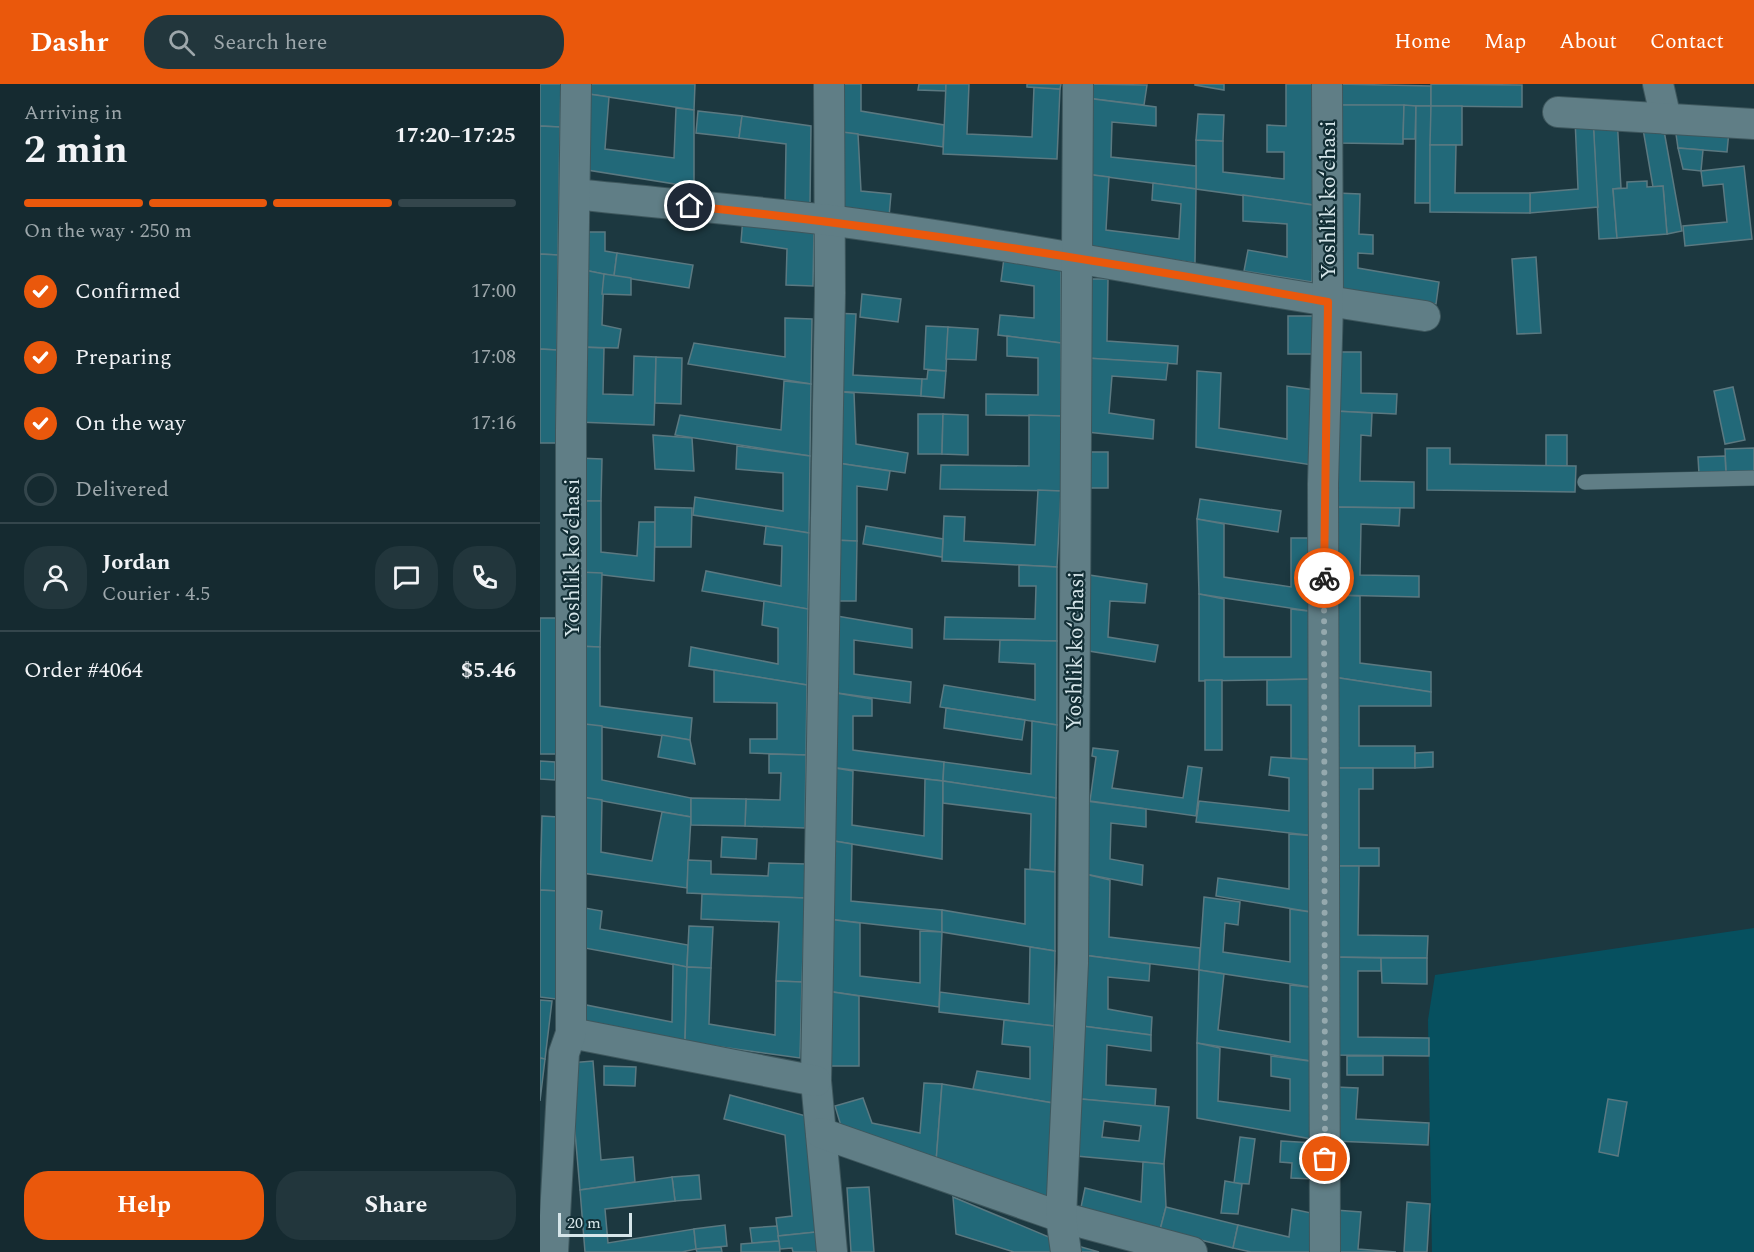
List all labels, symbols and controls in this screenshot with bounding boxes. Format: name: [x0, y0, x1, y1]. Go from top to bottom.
search box: [144, 15, 564, 69]
text: Dashr: [30, 21, 108, 64]
icon: search: [165, 26, 198, 59]
text: Search here: [213, 26, 327, 59]
text: Home: [1394, 26, 1451, 58]
text: Map: [1484, 26, 1526, 58]
text: About: [1559, 26, 1617, 58]
text: Contact: [1650, 26, 1724, 58]
text: Arriving in: [24, 98, 122, 128]
text: 17:20–17:25: [394, 119, 516, 152]
street label: Yoshlik koʻchasi: [1312, 120, 1345, 280]
text: 2 min: [24, 121, 128, 180]
pin: [664, 180, 715, 231]
icon: home: [673, 189, 706, 222]
text: On the way · 250 m: [24, 216, 192, 246]
icon: check: [24, 275, 57, 308]
text: Confirmed: [75, 275, 181, 308]
text: 17:00: [471, 276, 516, 306]
icon: check: [24, 341, 57, 374]
text: Preparing: [75, 341, 172, 374]
text: 17:08: [471, 342, 516, 372]
icon: check: [24, 407, 57, 440]
text: On the way: [75, 407, 186, 440]
text: 17:16: [471, 408, 516, 438]
text: Delivered: [75, 473, 169, 506]
street label: Yoshlik koʻchasi: [556, 478, 589, 638]
button: person: [24, 546, 87, 609]
text: Jordan: [102, 546, 170, 579]
button: chat: [375, 546, 438, 609]
button: phone: [453, 546, 516, 609]
courier: [1294, 548, 1354, 608]
icon: bike: [1308, 562, 1341, 595]
street label: Yoshlik koʻchasi: [1058, 571, 1093, 731]
text: Courier · 4.5: [102, 579, 210, 609]
text: Order #4064: [24, 654, 143, 687]
text: $5.46: [461, 654, 516, 687]
pin: [1299, 1133, 1350, 1184]
icon: bag: [1308, 1142, 1341, 1175]
button: Help: [24, 1171, 264, 1240]
button: Share: [276, 1171, 516, 1240]
scale bar: [558, 1210, 632, 1238]
text: 20 m: [567, 1211, 601, 1235]

